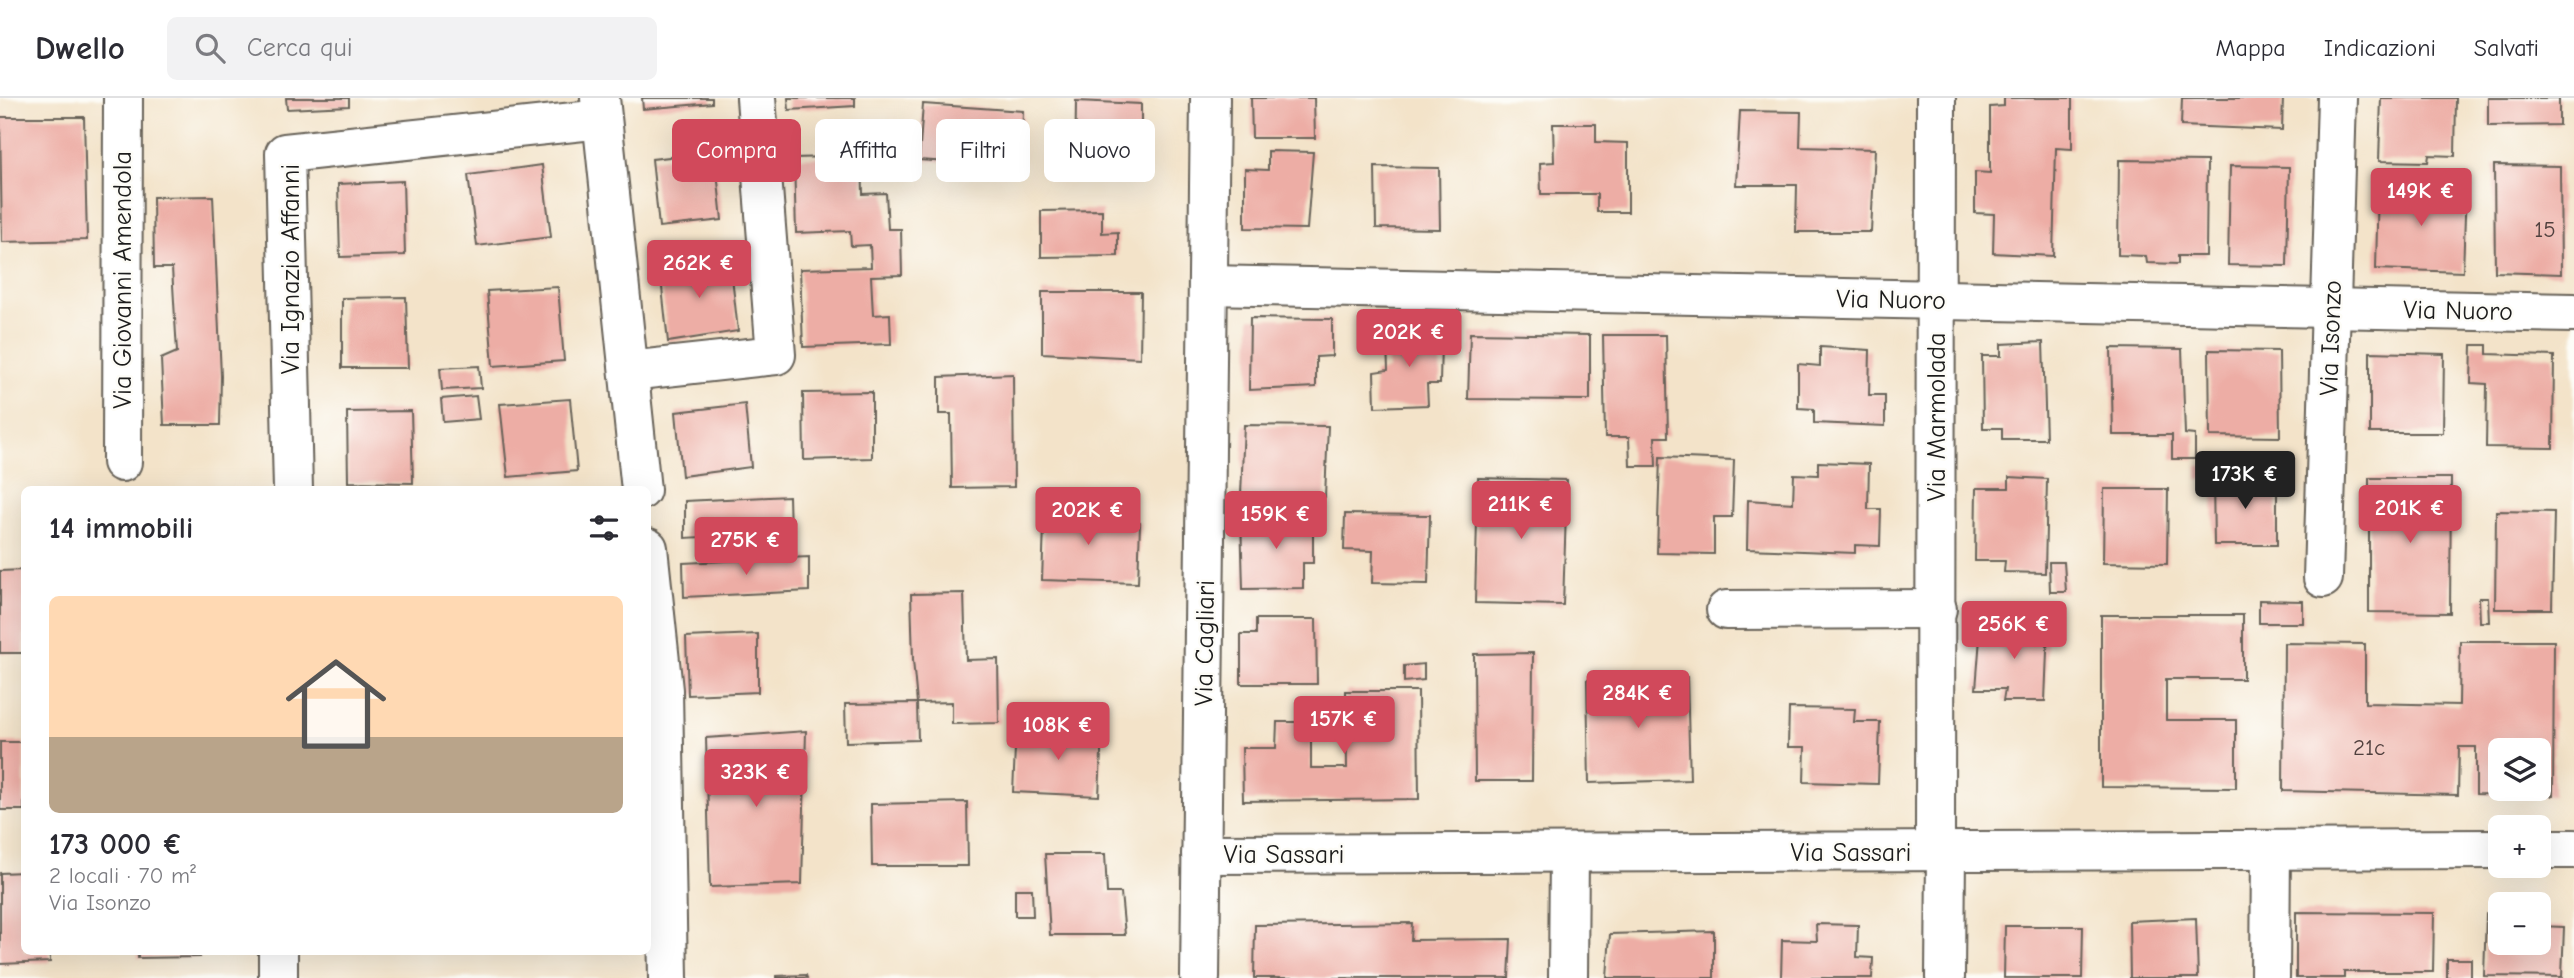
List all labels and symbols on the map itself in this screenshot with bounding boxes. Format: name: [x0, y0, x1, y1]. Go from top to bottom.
street label: Via Giovanni Amendola: [108, 151, 138, 409]
street label: Via Ignazio Affanni: [276, 164, 306, 374]
pin: 149K €: [2364, 169, 2478, 228]
house number: 15: [2534, 216, 2556, 243]
pin: 262K €: [642, 240, 756, 300]
street label: Via Isonzo: [2314, 280, 2348, 396]
street label: Via Nuoro: [1836, 284, 1946, 316]
street label: Via Nuoro: [2403, 295, 2513, 327]
pin: 202K €: [1352, 310, 1466, 369]
street label: Via Marmolada: [1922, 332, 1952, 502]
pin: 173K €: [2188, 452, 2302, 511]
pin: 211K €: [1464, 482, 1578, 541]
pin: 201K €: [2353, 486, 2467, 545]
pin: 202K €: [1031, 488, 1145, 547]
pin: 159K €: [1219, 491, 1333, 551]
pin: 275K €: [689, 518, 803, 577]
street label: Via Cagliari: [1189, 580, 1221, 706]
pin: 256K €: [1957, 602, 2071, 661]
pin: 284K €: [1581, 670, 1695, 730]
pin: 157K €: [1287, 696, 1401, 756]
pin: 108K €: [1001, 702, 1115, 762]
house number: 21c: [2353, 734, 2385, 761]
pin: 323K €: [699, 750, 813, 809]
street label: Via Sassari: [1791, 838, 1911, 868]
street label: Via Sassari: [1224, 840, 1344, 870]

